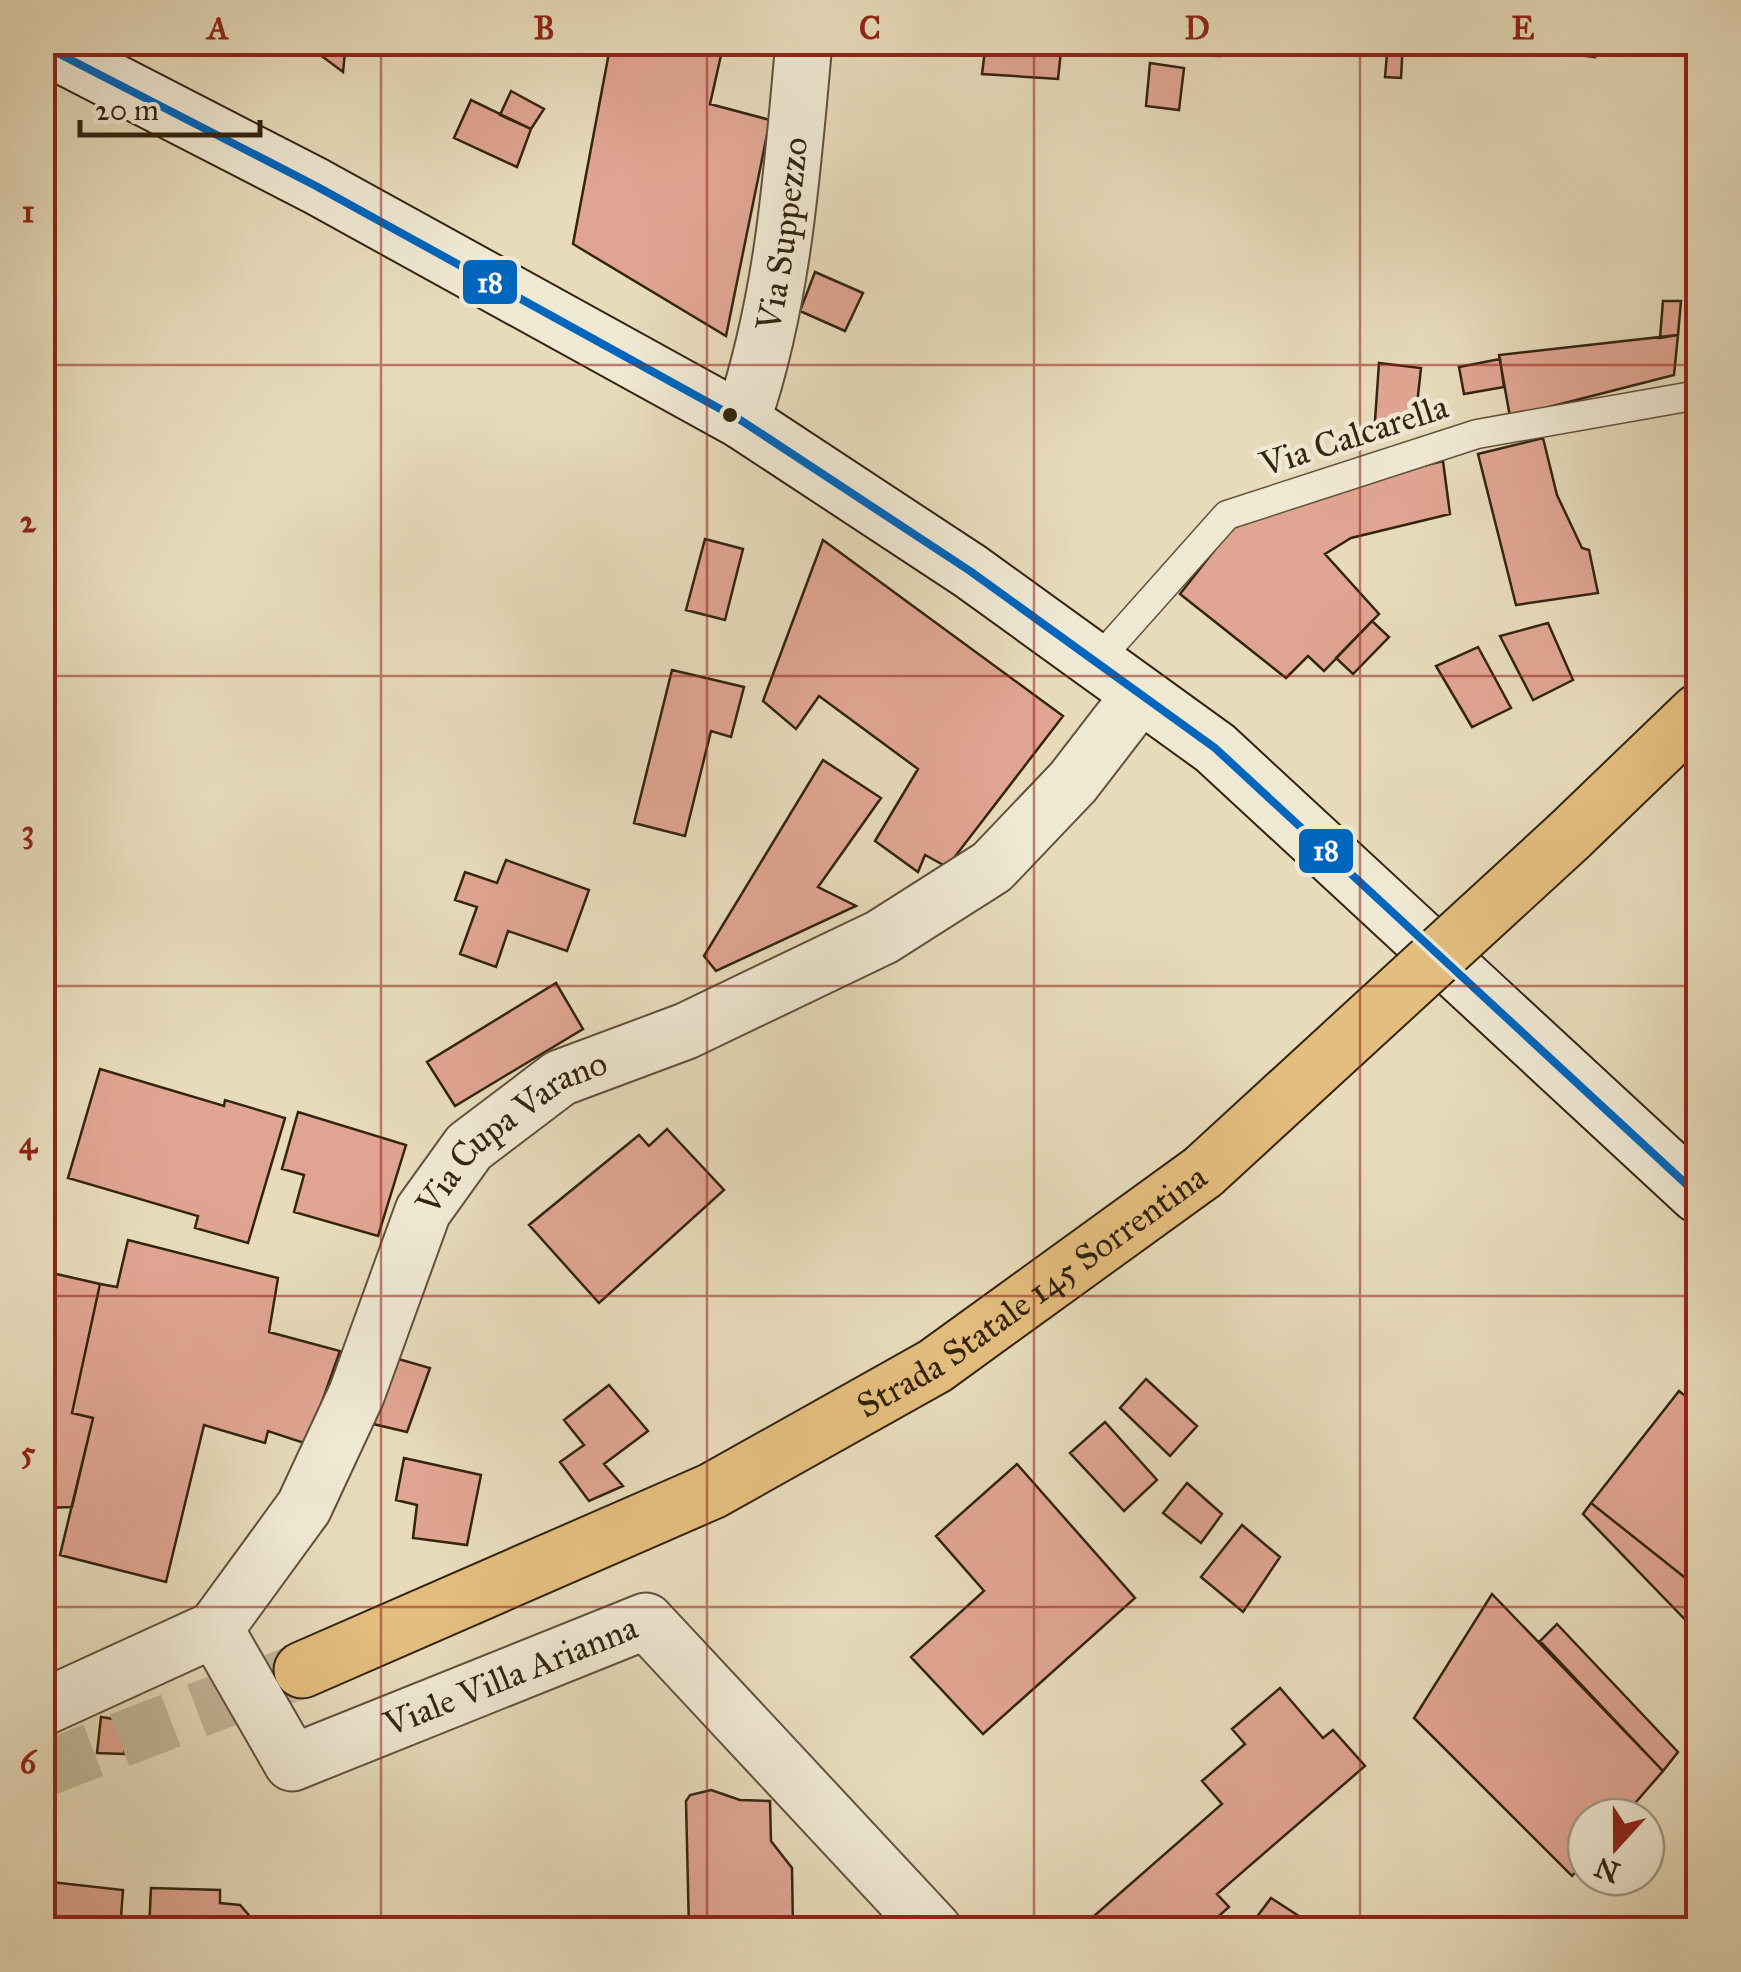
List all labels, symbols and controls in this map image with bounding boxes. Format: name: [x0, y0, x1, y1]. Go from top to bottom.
text: A: [205, 9, 229, 48]
text: B: [533, 9, 555, 48]
text: C: [859, 9, 881, 48]
text: D: [1184, 9, 1210, 48]
text: E: [1512, 9, 1535, 48]
scale bar: [80, 75, 260, 137]
text: 20 m: [95, 92, 159, 128]
street label: Via Suppezzo: [747, 135, 817, 335]
text: 1: [22, 192, 35, 231]
line badge: 18: [461, 258, 519, 306]
text: 18: [477, 265, 503, 300]
street label: Via Calcarella: [1254, 385, 1454, 486]
unlabelled marker: [720, 405, 740, 425]
text: 2: [20, 502, 37, 541]
text: 3: [22, 812, 34, 851]
line badge: 18: [1297, 827, 1355, 875]
text: 18: [1313, 833, 1339, 868]
street label: Via Cupa Varano: [406, 1041, 613, 1223]
text: 4: [19, 1123, 38, 1162]
street label: Strada Statale 145 Sorrentina: [849, 1155, 1216, 1427]
text: 5: [21, 1433, 36, 1472]
street label: Viale Villa Arianna: [377, 1606, 644, 1746]
text: 6: [20, 1743, 38, 1782]
north arrow: [1566, 1797, 1666, 1897]
text: N: [1590, 1849, 1625, 1890]

